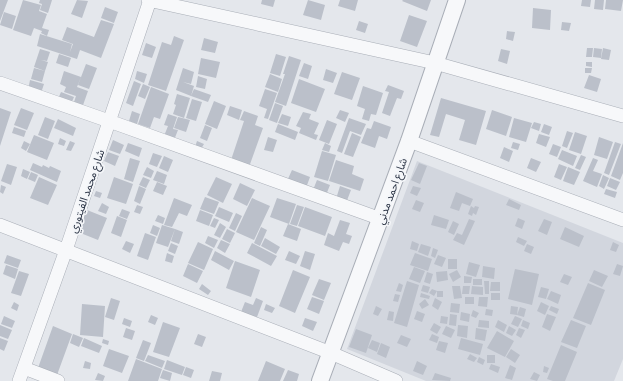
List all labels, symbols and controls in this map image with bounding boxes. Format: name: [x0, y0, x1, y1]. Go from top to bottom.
street label: شارع محمد الفيتوري: [65, 147, 110, 236]
street label: شارع احمد مدني: [372, 155, 413, 227]

